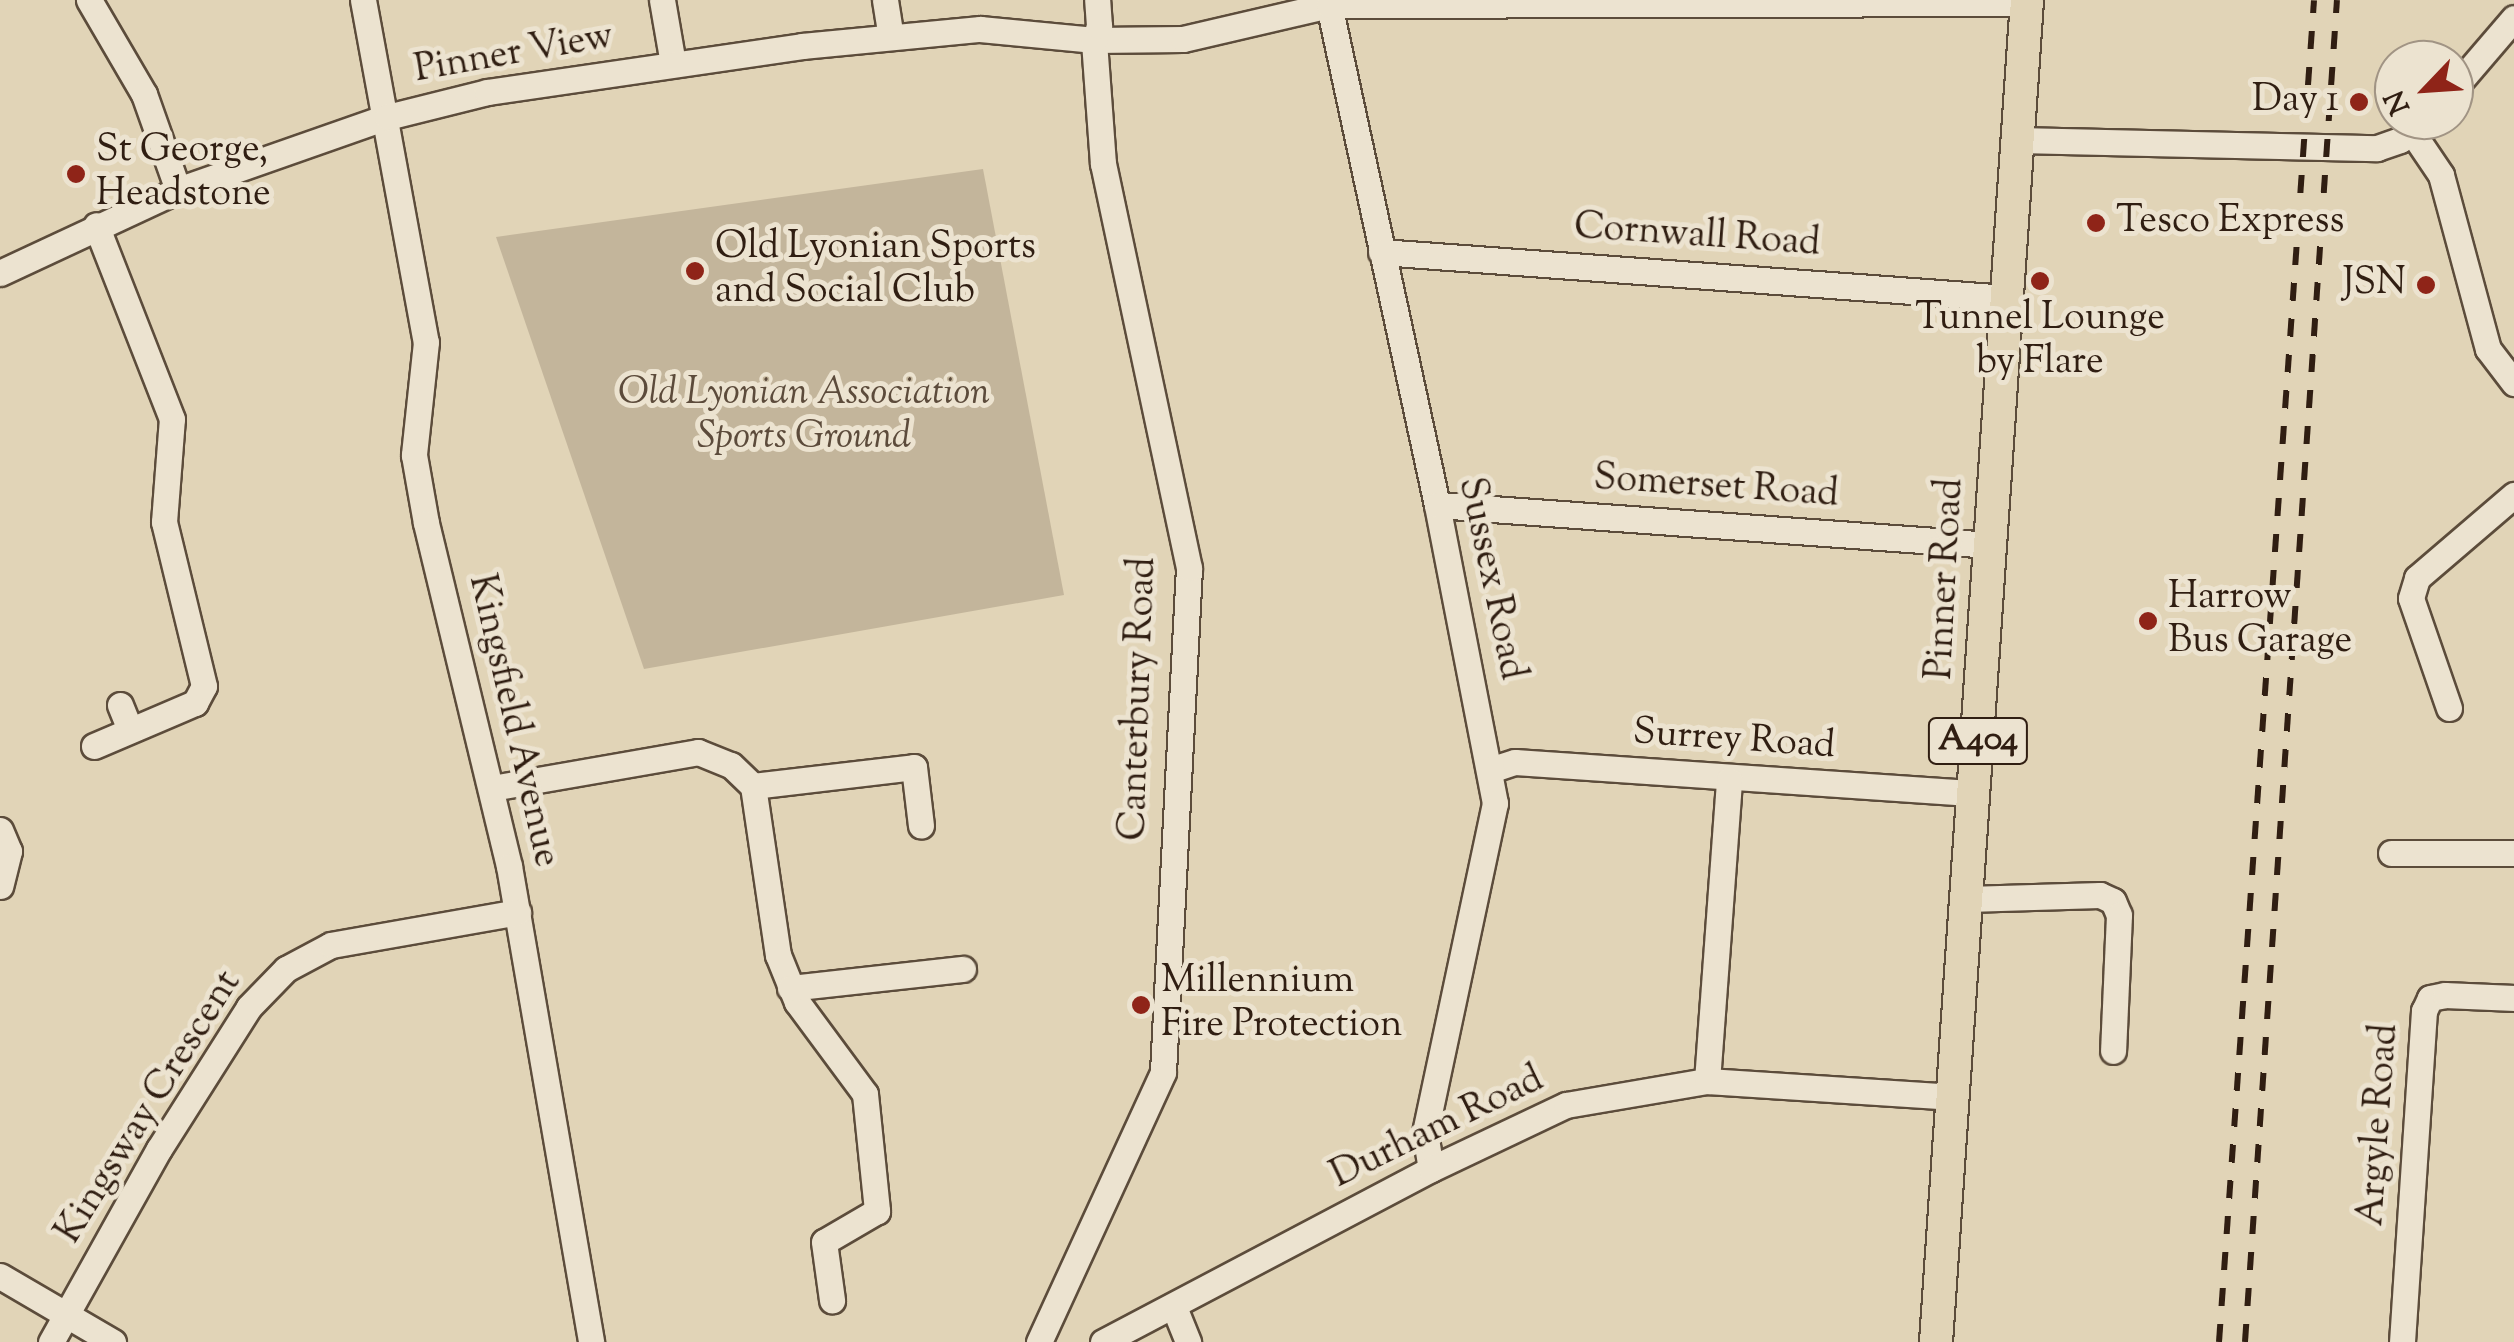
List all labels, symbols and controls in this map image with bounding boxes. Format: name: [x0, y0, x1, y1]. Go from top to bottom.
street label: Pinner View: [411, 15, 617, 95]
north arrow: [2374, 40, 2474, 140]
place label: Day 1: [2252, 79, 2339, 125]
text: N: [2376, 83, 2421, 120]
marker: Day 1: [2348, 91, 2370, 113]
place label: St George, Headstone: [96, 129, 271, 218]
marker: St George, Headstone: [65, 163, 87, 185]
place label: Tesco Express: [2116, 200, 2344, 246]
street label: Cornwall Road: [1572, 206, 1822, 268]
marker: Tesco Express: [2085, 212, 2107, 234]
place label: Old Lyonian Sports and Social Club: [715, 226, 1036, 316]
marker: Old Lyonian Sports and Social Club: [684, 260, 706, 282]
place label: JSN: [2343, 262, 2406, 308]
marker: Tunnel Lounge by Flare: [2029, 270, 2051, 292]
marker: JSN: [2415, 274, 2437, 296]
place label: Tunnel Lounge by Flare: [1915, 297, 2165, 386]
park label: Old Lyonian Association Sports Ground: [618, 372, 990, 462]
street label: Somerset Road: [1592, 457, 1840, 519]
street label: Sussex Road: [1446, 473, 1534, 685]
street label: Pinner Road: [1919, 477, 1975, 681]
street label: Canterbury Road: [1112, 556, 1168, 842]
street label: Kingsfield Avenue: [456, 570, 568, 872]
place label: Harrow Bus Garage: [2168, 576, 2352, 666]
marker: Harrow Bus Garage: [2137, 610, 2159, 632]
street label: Surrey Road: [1631, 711, 1837, 771]
road number: A404: [1926, 711, 2030, 771]
place label: Millennium Fire Protection: [1161, 960, 1402, 1050]
street label: Kingsway Crescent: [48, 963, 252, 1253]
marker: Millennium Fire Protection: [1130, 994, 1152, 1016]
street label: Argyle Road: [2350, 1022, 2410, 1228]
street label: Durham Road: [1324, 1058, 1552, 1200]

